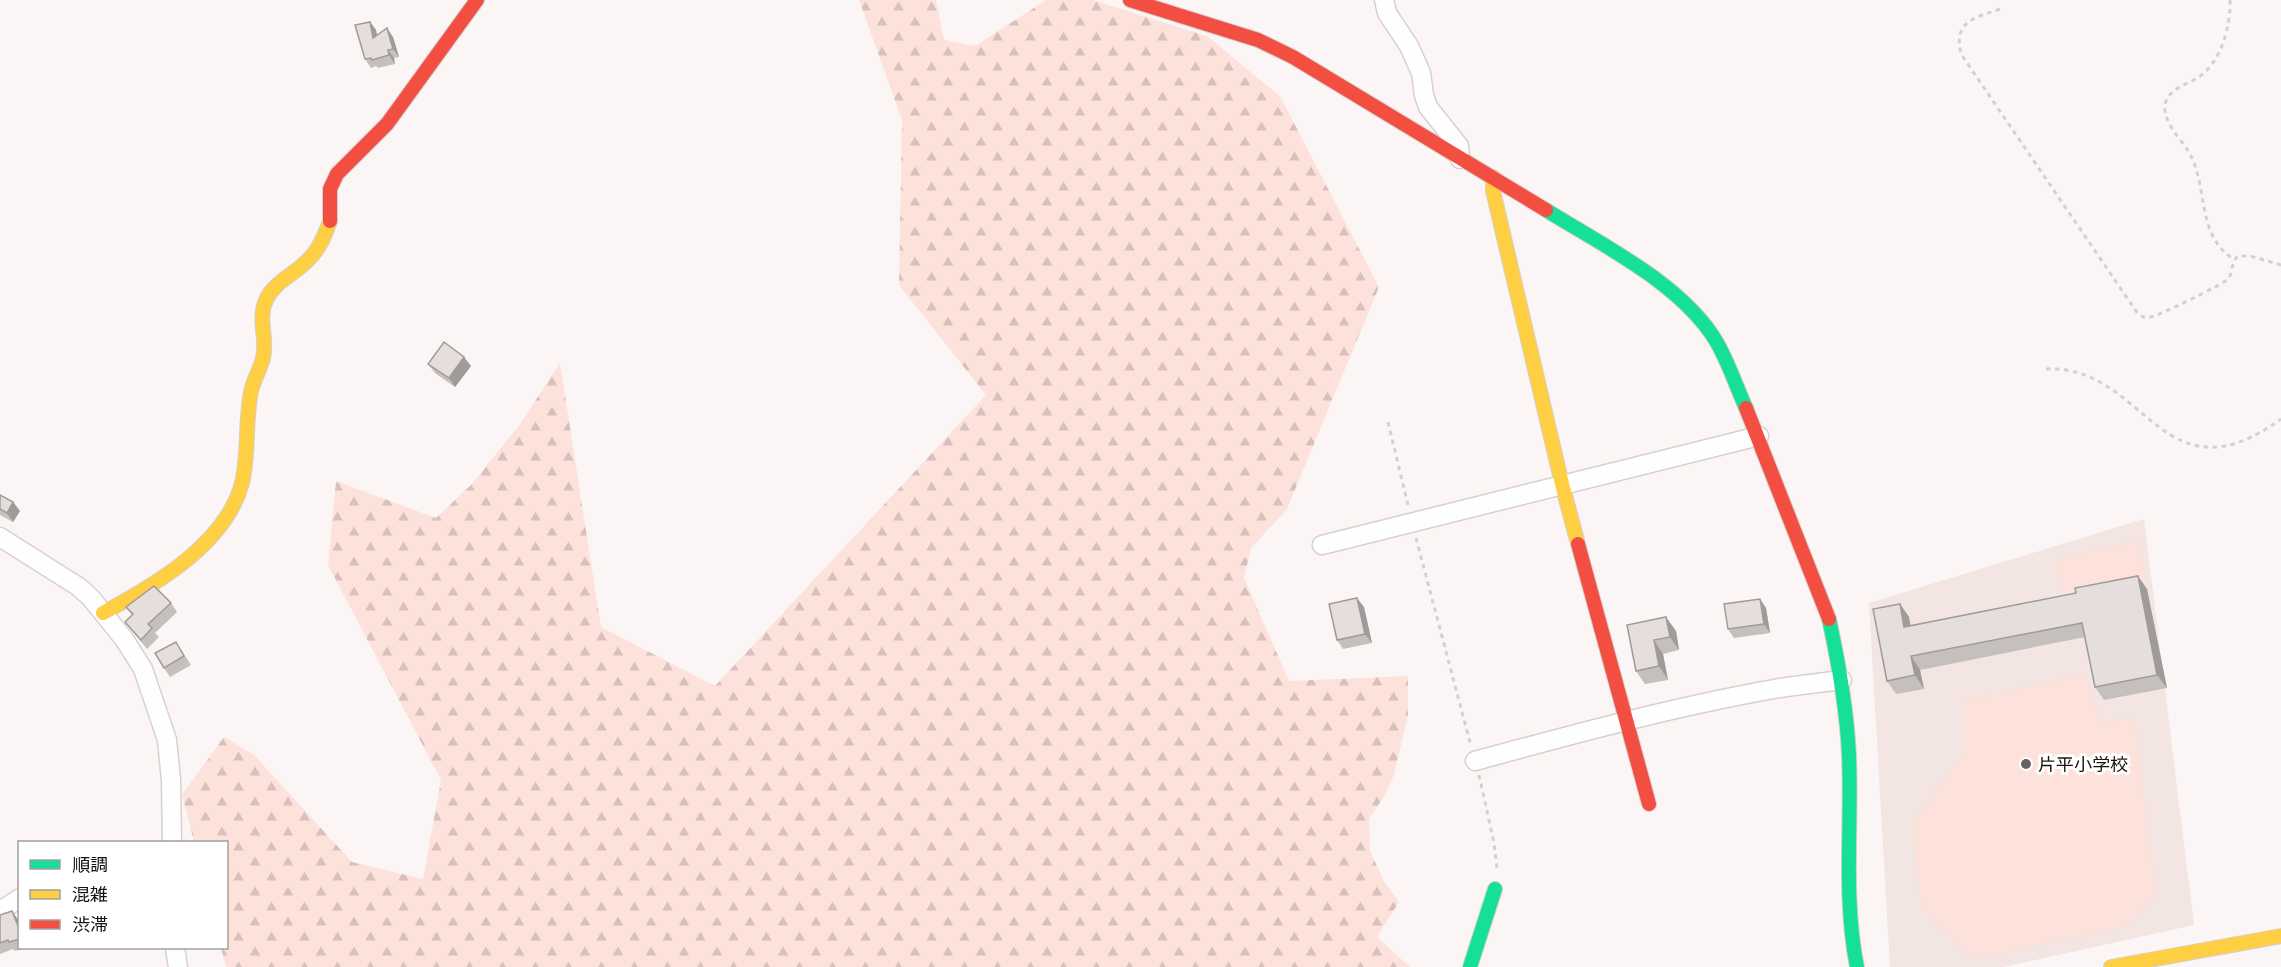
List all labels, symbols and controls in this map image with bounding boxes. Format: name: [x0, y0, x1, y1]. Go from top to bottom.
place label: 片平小学校: [2038, 752, 2128, 777]
marker: 片平小学校: [2019, 757, 2033, 771]
legend: [18, 841, 228, 949]
text: 順調: [72, 852, 108, 877]
text: 混雑: [72, 882, 108, 907]
text: 渋滞: [72, 912, 108, 937]

